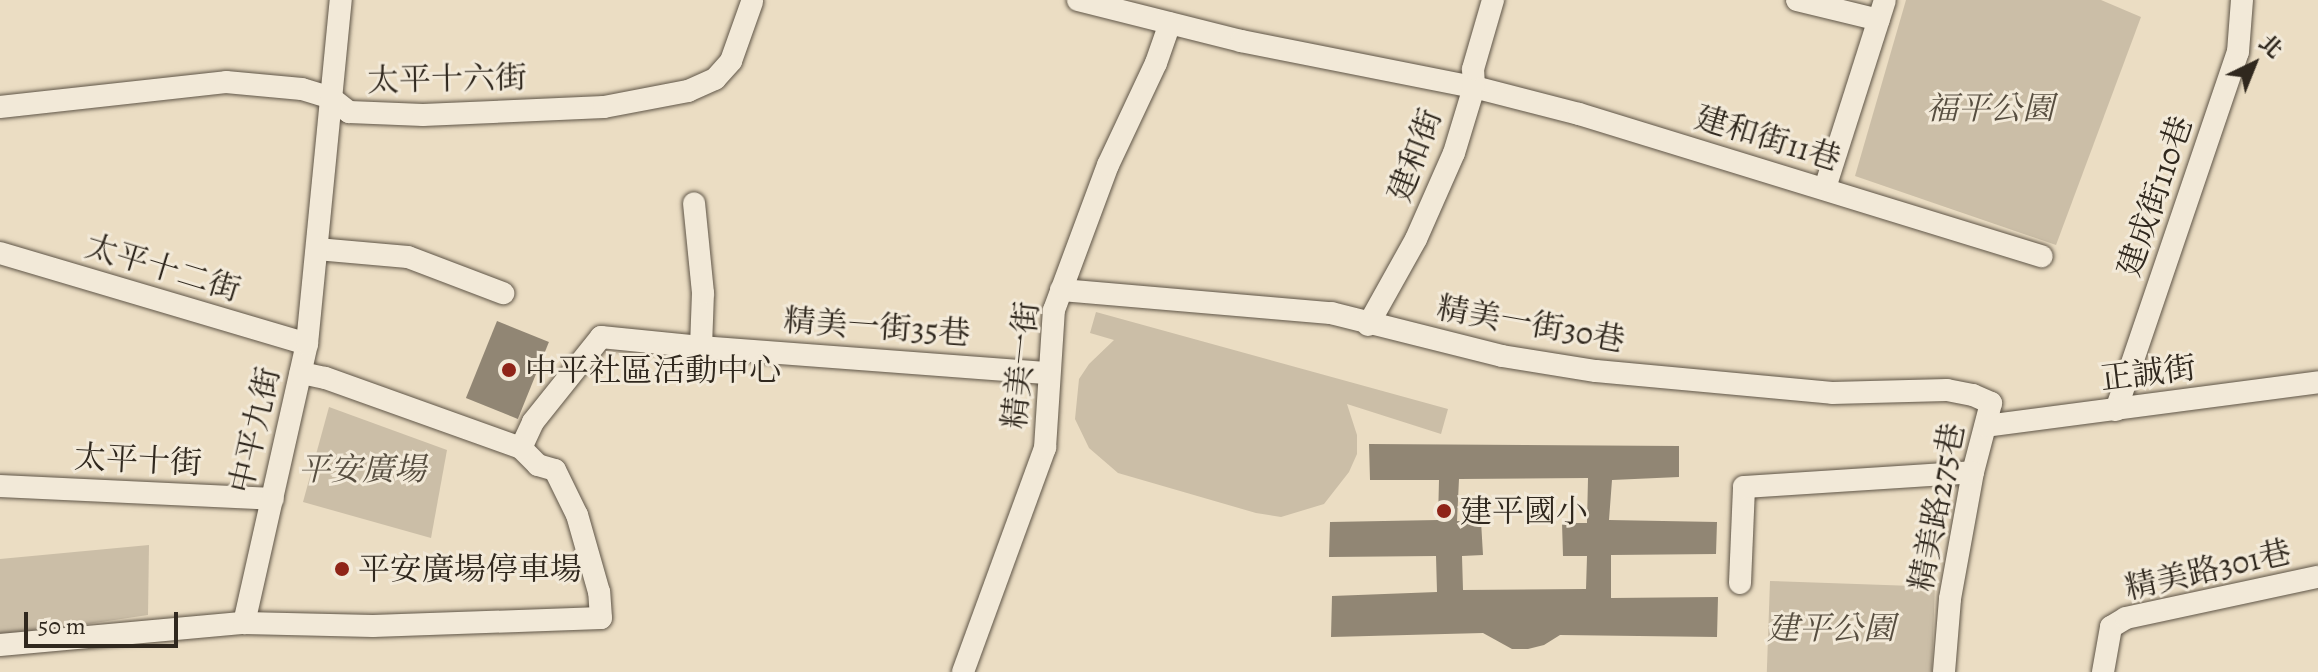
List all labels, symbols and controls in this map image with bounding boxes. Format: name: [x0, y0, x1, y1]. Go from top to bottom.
north arrow: [2214, 24, 2294, 104]
text: 北: [2252, 28, 2289, 65]
street label: 太平十六街: [367, 58, 527, 100]
park label: 福平公園: [1926, 89, 2054, 127]
street label: 建和街11巷: [1691, 98, 1845, 178]
street label: 建和街: [1380, 103, 1450, 207]
street label: 建成街110巷: [2110, 111, 2200, 281]
street label: 太平十二街: [81, 226, 245, 310]
street label: 精美一街30巷: [1434, 289, 1628, 359]
street label: 精美一街: [995, 299, 1047, 431]
street label: 精美一街35巷: [782, 301, 972, 353]
street label: 正誠街: [2098, 348, 2198, 398]
place label: 中平社區活動中心: [525, 351, 781, 389]
marker: 中平社區活動中心: [500, 361, 518, 379]
street label: 中平九街: [222, 363, 288, 497]
street label: 精美路275巷: [1902, 420, 1972, 594]
street label: 太平十街: [73, 437, 203, 483]
park label: 平安廣場: [298, 450, 426, 488]
place label: 建平國小: [1460, 492, 1588, 530]
marker: 建平國小: [1435, 502, 1453, 520]
street label: 精美路301巷: [2121, 532, 2295, 608]
place label: 平安廣場停車場: [358, 550, 582, 588]
marker: 平安廣場停車場: [333, 560, 351, 578]
scale bar: [28, 596, 182, 646]
park label: 建平公園: [1767, 609, 1895, 647]
text: 50 m: [38, 610, 86, 642]

